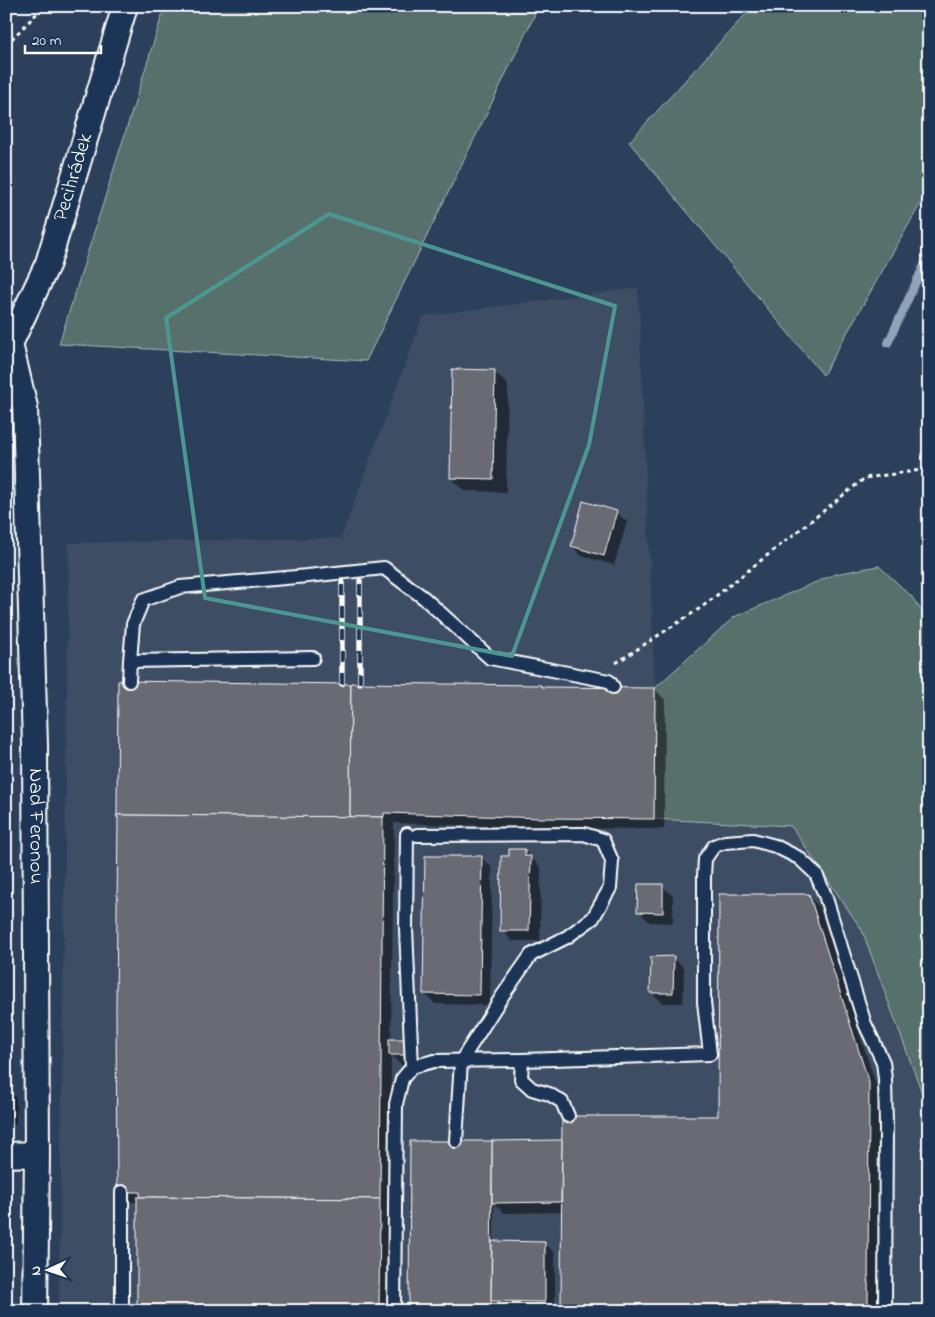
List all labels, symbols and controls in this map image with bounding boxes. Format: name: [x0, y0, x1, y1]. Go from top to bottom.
scale bar: [25, 22, 101, 54]
text: 20 m: [32, 30, 62, 52]
street label: Pecihrádek: [46, 129, 101, 225]
street label: Nad Feronou: [20, 768, 51, 885]
north arrow: [22, 1244, 72, 1294]
text: N: [26, 1265, 47, 1276]

